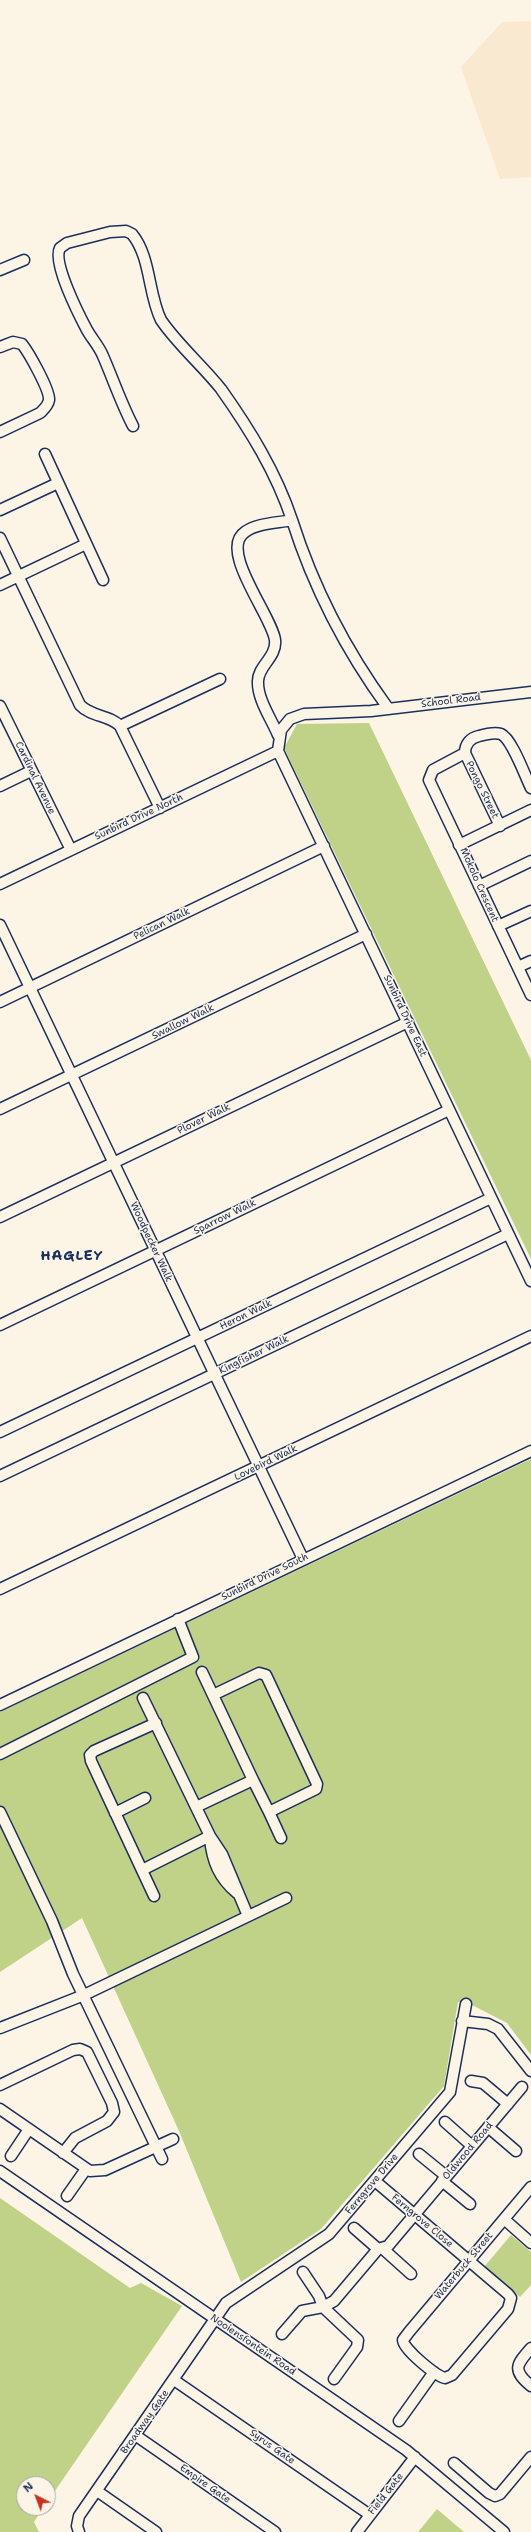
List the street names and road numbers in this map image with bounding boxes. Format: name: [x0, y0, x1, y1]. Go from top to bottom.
street label: School Road: [421, 691, 481, 711]
street label: Cardinal Avenue: [12, 740, 58, 816]
street label: Pongo Street: [463, 759, 501, 821]
street label: Sunbird Drive North: [93, 791, 185, 843]
street label: Mokolo Crescent: [457, 846, 501, 924]
street label: Pelican Walk: [132, 905, 192, 943]
street label: Sunbird Drive East: [381, 973, 429, 1059]
street label: Swallow Walk: [150, 1002, 216, 1042]
street label: Plover Walk: [175, 1101, 233, 1137]
street label: Sparrow Walk: [192, 1197, 258, 1237]
street label: Woodpecker Walk: [127, 1200, 175, 1284]
street label: Heron Walk: [218, 1297, 274, 1333]
street label: Kingfisher Walk: [217, 1333, 291, 1377]
street label: Lovebird Walk: [233, 1443, 299, 1483]
street label: Sunbird Drive South: [220, 1551, 310, 1603]
street label: Oldwood Road: [440, 2120, 496, 2182]
street label: Ferngrove Drive: [343, 2151, 401, 2217]
street label: Ferngrove Close: [389, 2192, 455, 2250]
street label: Waterbuck Street: [432, 2230, 496, 2302]
street label: Nooiensfontein Road: [208, 2312, 298, 2378]
street label: Broadway Gate: [118, 2388, 172, 2456]
street label: Syrus Gate: [247, 2427, 297, 2467]
street label: Empire Gate: [177, 2462, 233, 2506]
street label: Field Gate: [366, 2471, 406, 2517]

